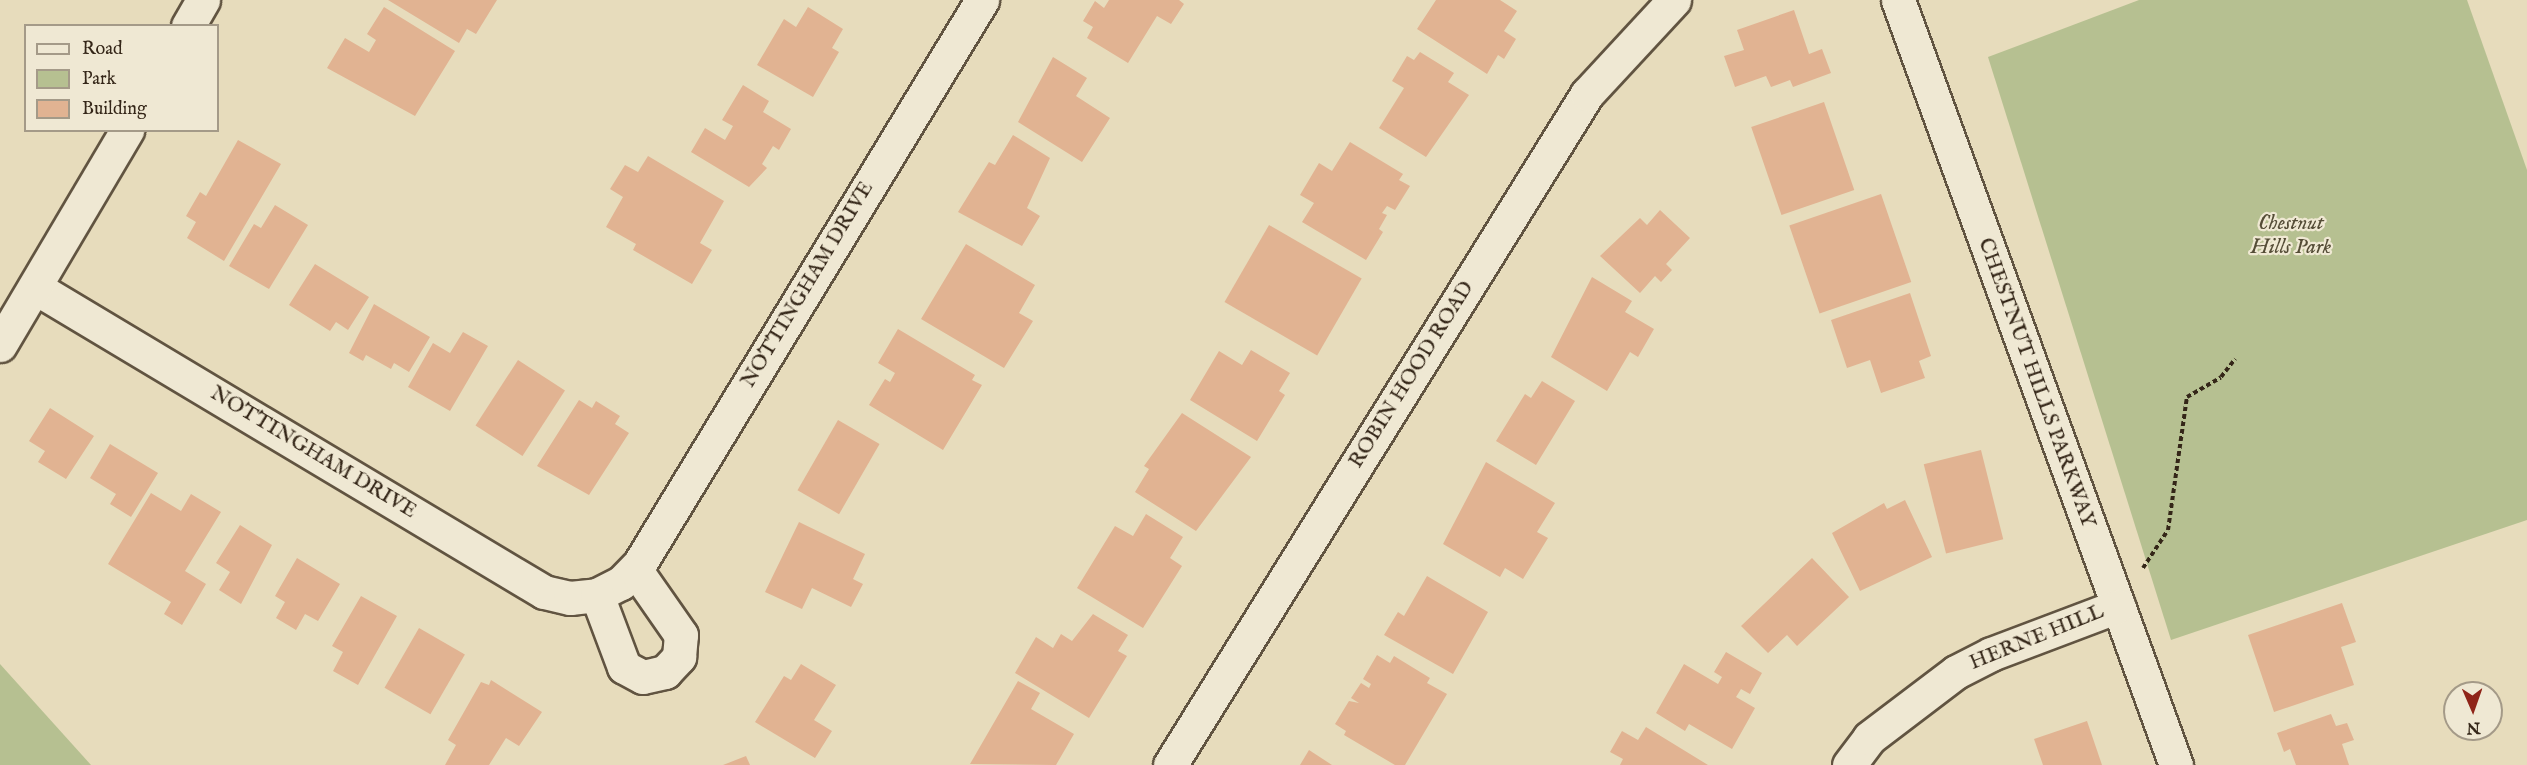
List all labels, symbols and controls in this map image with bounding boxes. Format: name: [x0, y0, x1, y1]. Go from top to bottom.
legend: [24, 24, 219, 132]
text: Road: [82, 38, 123, 61]
text: Park: [82, 68, 116, 91]
text: Building: [82, 98, 147, 121]
street label: NOTTINGHAM DRIVE: [736, 177, 880, 393]
park label: Chestnut Hills Park: [2251, 211, 2331, 261]
street label: CHESTNUT HILLS PARKWAY: [1972, 235, 2100, 531]
street label: ROBIN HOOD ROAD: [1344, 277, 1480, 473]
street label: NOTTINGHAM DRIVE: [205, 381, 421, 525]
street label: HERNE HILL: [1966, 600, 2108, 676]
north arrow: [2443, 681, 2503, 741]
text: N: [2466, 717, 2481, 737]

